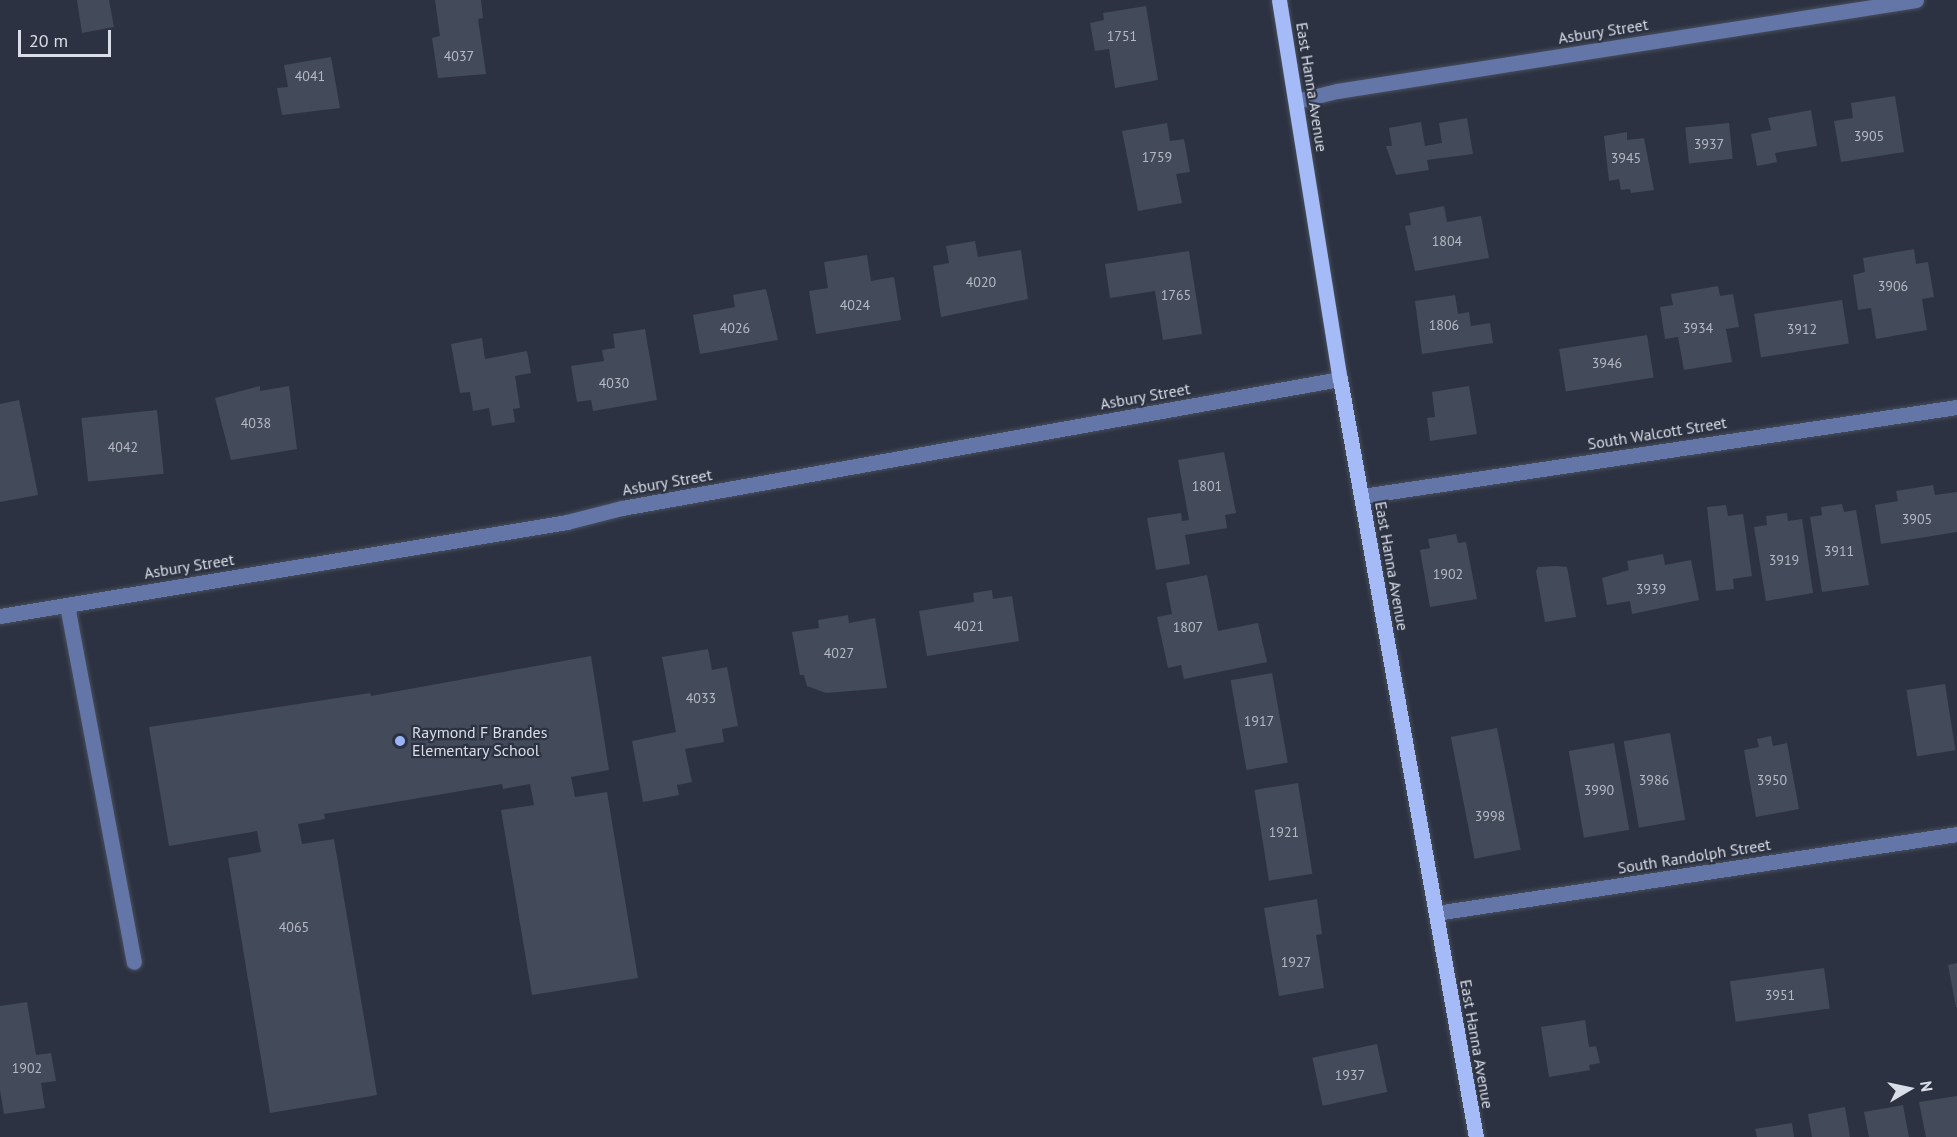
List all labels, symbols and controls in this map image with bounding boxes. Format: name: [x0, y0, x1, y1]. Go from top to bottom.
street label: Asbury Street: [1556, 14, 1650, 48]
scale bar: [21, 18, 114, 56]
street label: East Hanna Avenue: [1292, 21, 1332, 153]
house number: 1751: [1107, 28, 1137, 44]
text: 20 m: [29, 29, 68, 52]
house number: 4037: [444, 48, 474, 64]
house number: 4041: [295, 68, 325, 84]
house number: 3905: [1854, 128, 1884, 144]
house number: 3937: [1694, 136, 1724, 152]
house number: 1759: [1142, 149, 1172, 165]
house number: 3945: [1611, 150, 1641, 166]
house number: 1804: [1432, 233, 1462, 249]
house number: 4020: [966, 274, 996, 290]
house number: 3906: [1878, 278, 1908, 294]
house number: 1765: [1161, 287, 1191, 303]
house number: 4024: [840, 297, 870, 313]
house number: 1806: [1429, 317, 1459, 333]
house number: 4026: [720, 320, 750, 336]
house number: 3934: [1683, 320, 1713, 336]
house number: 3912: [1787, 321, 1817, 337]
house number: 3946: [1592, 355, 1622, 371]
house number: 4030: [599, 375, 629, 391]
street label: Asbury Street: [1098, 379, 1192, 413]
street label: South Walcott Street: [1586, 413, 1728, 453]
house number: 4038: [241, 415, 271, 431]
house number: 4042: [108, 439, 138, 455]
street label: Asbury Street: [620, 465, 714, 499]
house number: 1801: [1192, 478, 1222, 494]
street label: East Hanna Avenue: [1371, 500, 1413, 632]
house number: 3905: [1902, 511, 1932, 527]
house number: 3911: [1824, 543, 1854, 559]
street label: Asbury Street: [142, 549, 236, 583]
house number: 3919: [1769, 552, 1799, 568]
house number: 1902: [1433, 566, 1463, 582]
house number: 3939: [1636, 581, 1666, 597]
house number: 4021: [954, 618, 984, 634]
house number: 1807: [1173, 619, 1203, 635]
house number: 4027: [824, 645, 854, 661]
house number: 4033: [686, 690, 716, 706]
house number: 1917: [1244, 713, 1274, 729]
place label: Raymond F Brandes Elementary School: [412, 722, 547, 760]
marker: Raymond F Brandes Elementary School: [393, 734, 407, 748]
house number: 3986: [1639, 772, 1669, 788]
house number: 3950: [1757, 772, 1787, 788]
house number: 3990: [1584, 782, 1614, 798]
house number: 3998: [1475, 808, 1505, 824]
house number: 1921: [1269, 824, 1299, 840]
street label: South Randolph Street: [1616, 834, 1772, 878]
house number: 4065: [279, 919, 309, 935]
house number: 1927: [1281, 954, 1311, 970]
street label: East Hanna Avenue: [1456, 978, 1498, 1110]
house number: 3951: [1765, 987, 1795, 1003]
north arrow: [1879, 1059, 1939, 1119]
house number: 1902: [12, 1060, 42, 1076]
house number: 1937: [1335, 1067, 1365, 1083]
text: N: [1916, 1079, 1937, 1093]

